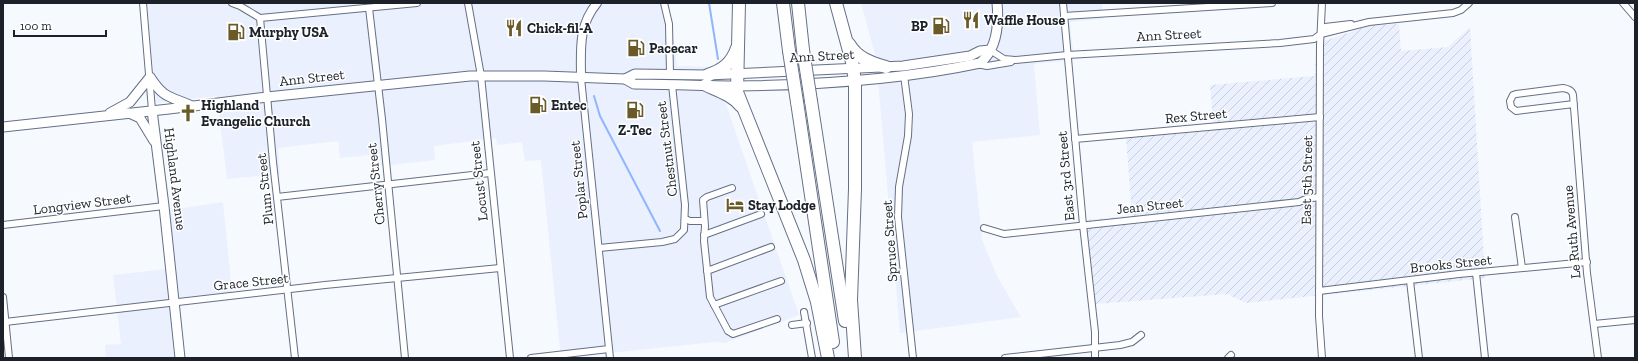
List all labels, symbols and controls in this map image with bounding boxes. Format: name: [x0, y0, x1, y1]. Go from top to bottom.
restaurant icon: Waffle House: [961, 10, 981, 30]
scale bar: [14, 12, 106, 38]
place label: Waffle House: [984, 12, 1065, 29]
fuel station icon: BP: [931, 16, 951, 36]
restaurant icon: Chick-fil-A: [504, 18, 524, 38]
place label: BP: [911, 18, 929, 35]
text: 100 m: [20, 19, 52, 33]
place label: Chick-fil-A: [527, 20, 593, 37]
fuel station icon: Murphy USA: [226, 22, 246, 42]
place label: Murphy USA: [249, 24, 329, 41]
street label: Ann Street: [1136, 25, 1203, 45]
fuel station icon: Pacecar: [626, 38, 646, 58]
place label: Pacecar: [649, 40, 698, 57]
street label: Ann Street: [789, 46, 856, 66]
street label: Ann Street: [279, 66, 346, 90]
fuel station icon: Entec: [528, 95, 548, 115]
place label: Highland Evangelic Church: [201, 97, 310, 130]
place label: Entec: [551, 97, 587, 114]
fuel station icon: Z-Tec: [625, 100, 645, 120]
street label: Chestnut Street: [653, 100, 681, 198]
church icon: Highland Evangelic Church: [178, 103, 198, 123]
street label: Rex Street: [1164, 105, 1229, 127]
place label: Z-Tec: [618, 122, 652, 139]
street label: Highland Avenue: [160, 127, 190, 232]
street label: East 3rd Street: [1054, 130, 1078, 222]
street label: East 5th Street: [1298, 134, 1316, 225]
street label: Locust Street: [466, 139, 492, 222]
street label: Poplar Street: [566, 139, 592, 220]
street label: Cherry Street: [363, 141, 389, 226]
street label: Plum Street: [253, 152, 277, 226]
street label: Le Ruth Avenue: [1559, 184, 1585, 280]
street label: Longview Street: [32, 189, 133, 218]
street label: Jean Street: [1116, 194, 1185, 218]
hotel icon: Stay Lodge: [725, 195, 745, 215]
place label: Stay Lodge: [748, 197, 816, 214]
street label: Spruce Street: [879, 199, 901, 283]
street label: Brooks Street: [1409, 251, 1494, 277]
street label: Grace Street: [213, 270, 290, 294]

